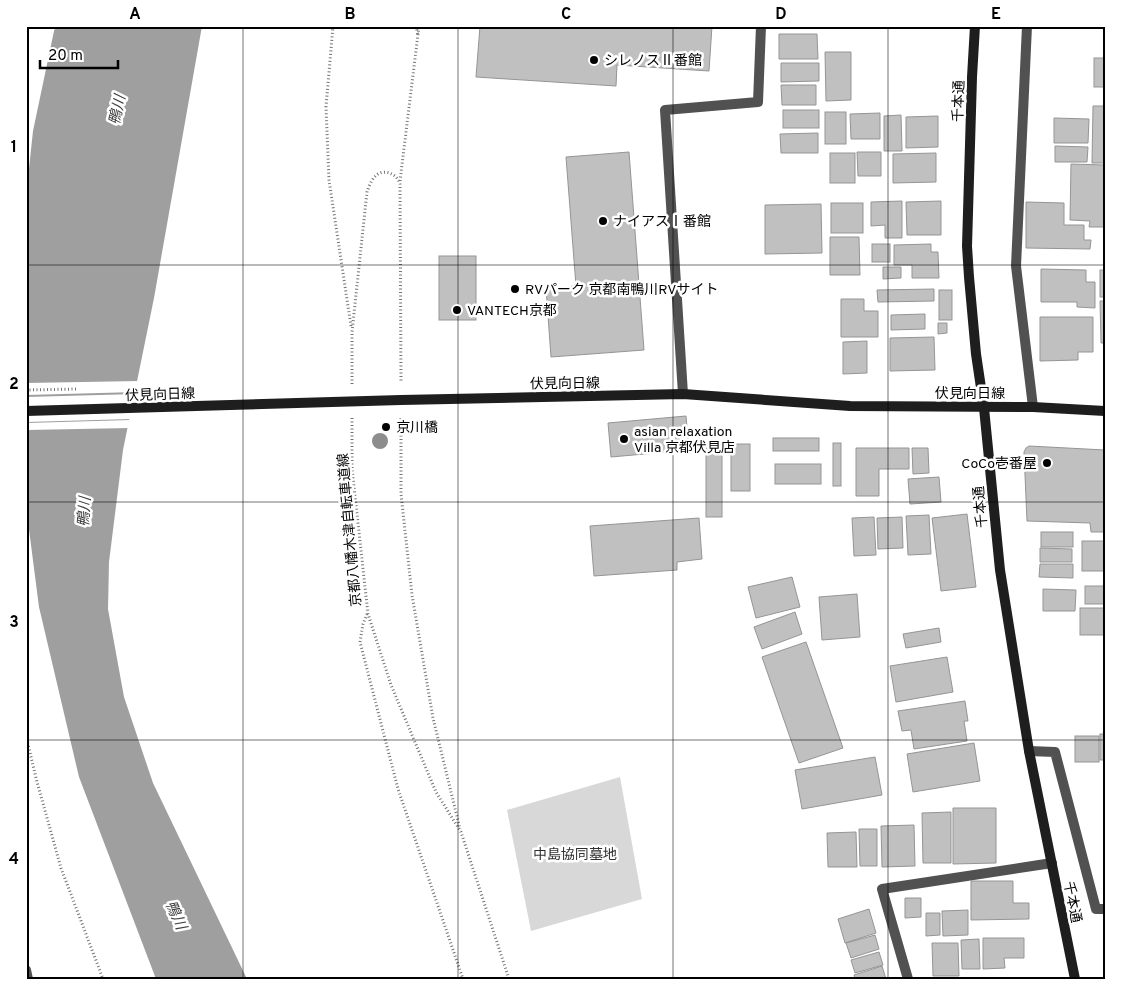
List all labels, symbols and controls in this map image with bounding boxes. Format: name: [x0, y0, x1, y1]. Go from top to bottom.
text: A: [129, 5, 141, 25]
text: B: [344, 5, 356, 25]
text: C: [561, 5, 571, 25]
text: D: [775, 5, 787, 25]
text: E: [991, 5, 1001, 25]
scale bar: [40, 38, 118, 70]
text: 20 m: [48, 47, 83, 66]
place label: シレノスⅡ番館: [604, 53, 702, 70]
marker: シレノスⅡ番館: [588, 54, 600, 66]
street label: 千本通: [950, 80, 969, 122]
water label: 鴨川: [106, 92, 131, 127]
text: 1: [11, 138, 17, 158]
place label: ナイアスⅠ番館: [613, 214, 711, 231]
marker: ナイアスⅠ番館: [597, 215, 609, 227]
place label: RVパーク 京都南鴨川RVサイト: [525, 282, 718, 299]
marker: RVパーク 京都南鴨川RVサイト: [509, 283, 521, 295]
place label: VANTECH京都: [467, 303, 557, 320]
marker: VANTECH京都: [451, 304, 463, 316]
street label: 伏見向日線: [530, 374, 600, 394]
text: 2: [9, 375, 19, 395]
street label: 伏見向日線: [125, 385, 195, 405]
street label: 伏見向日線: [935, 385, 1005, 403]
place label: 京川橋: [396, 420, 438, 437]
marker: 京川橋: [380, 421, 392, 433]
place label: asian relaxation Villa 京都伏見店: [634, 424, 735, 457]
marker: asian relaxation Villa 京都伏見店: [618, 433, 630, 445]
street label: 京都八幡木津自転車道線: [335, 452, 366, 607]
place label: CoCo壱番屋: [961, 456, 1037, 473]
marker: CoCo壱番屋: [1041, 457, 1053, 469]
street label: 千本通: [971, 485, 992, 529]
water label: 鴨川: [75, 494, 96, 528]
text: 3: [9, 613, 19, 633]
park label: 中島協同墓地: [533, 846, 617, 864]
text: 4: [9, 850, 19, 870]
street label: 千本通: [1059, 880, 1084, 925]
water label: 鴨川: [160, 898, 190, 935]

